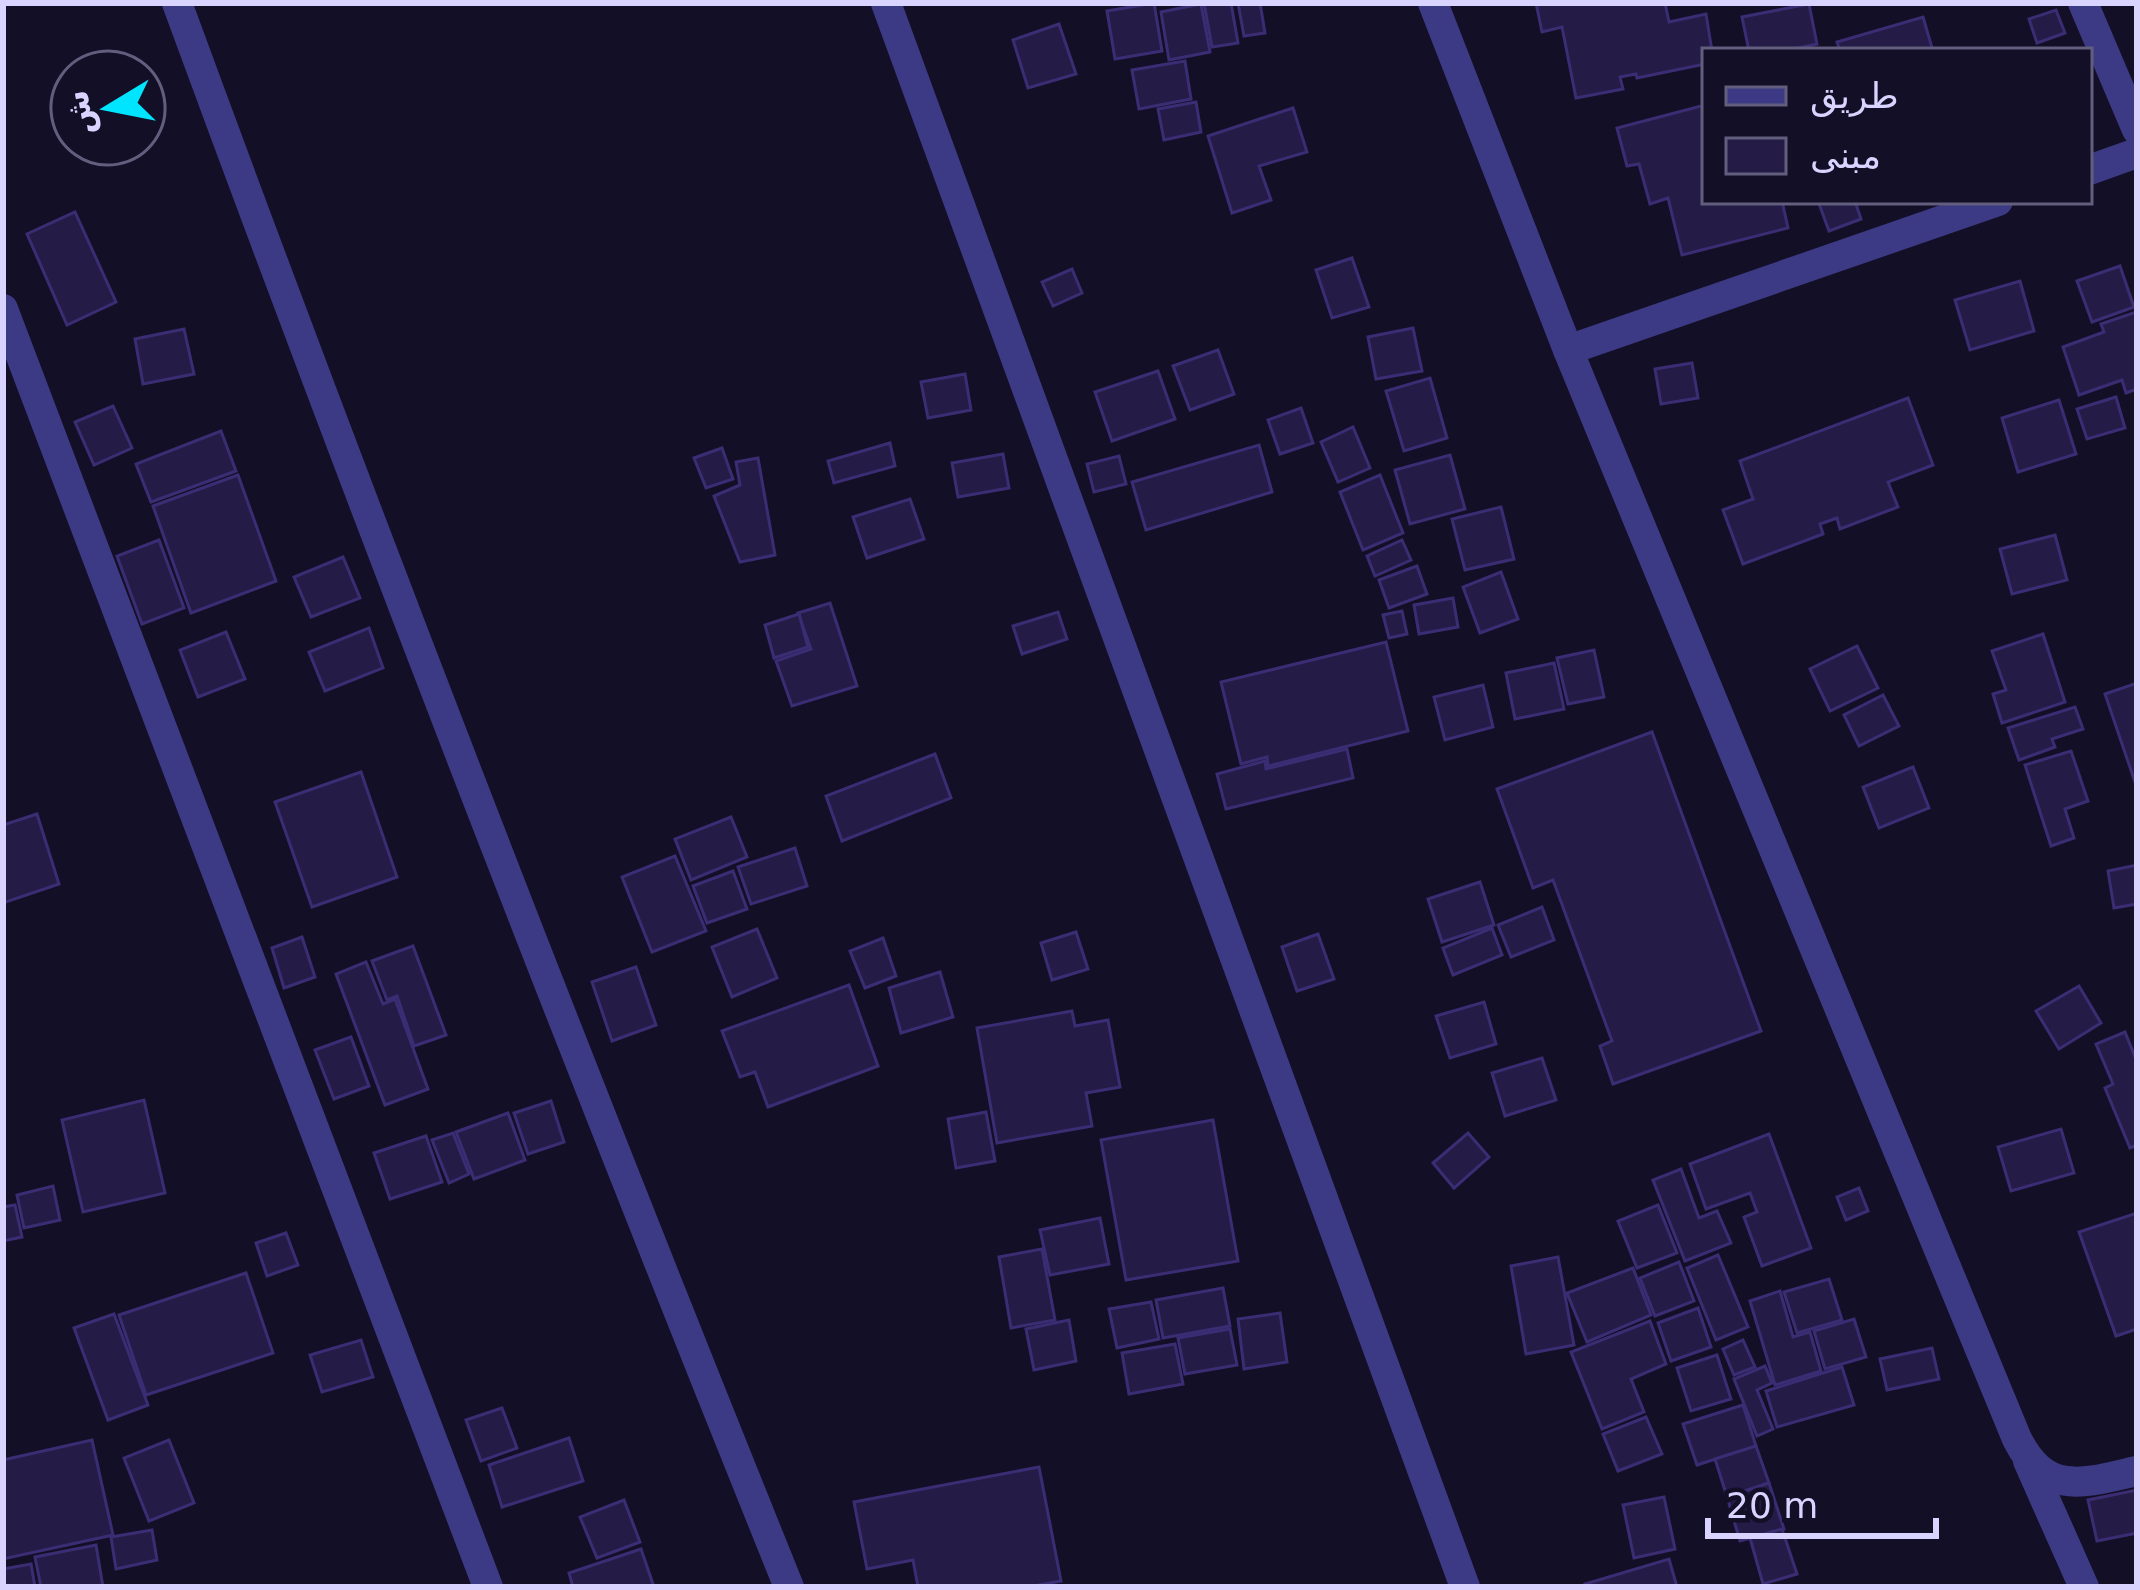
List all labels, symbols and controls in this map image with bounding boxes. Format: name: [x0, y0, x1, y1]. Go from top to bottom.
north arrow: [48, 48, 168, 168]
legend: [1702, 48, 2092, 204]
text: طريق: [1810, 75, 1899, 117]
text: ش: [56, 87, 102, 139]
text: مبنى: [1810, 135, 1881, 176]
scale bar: [1708, 1464, 1936, 1538]
text: 20 m: [1726, 1485, 1818, 1526]

